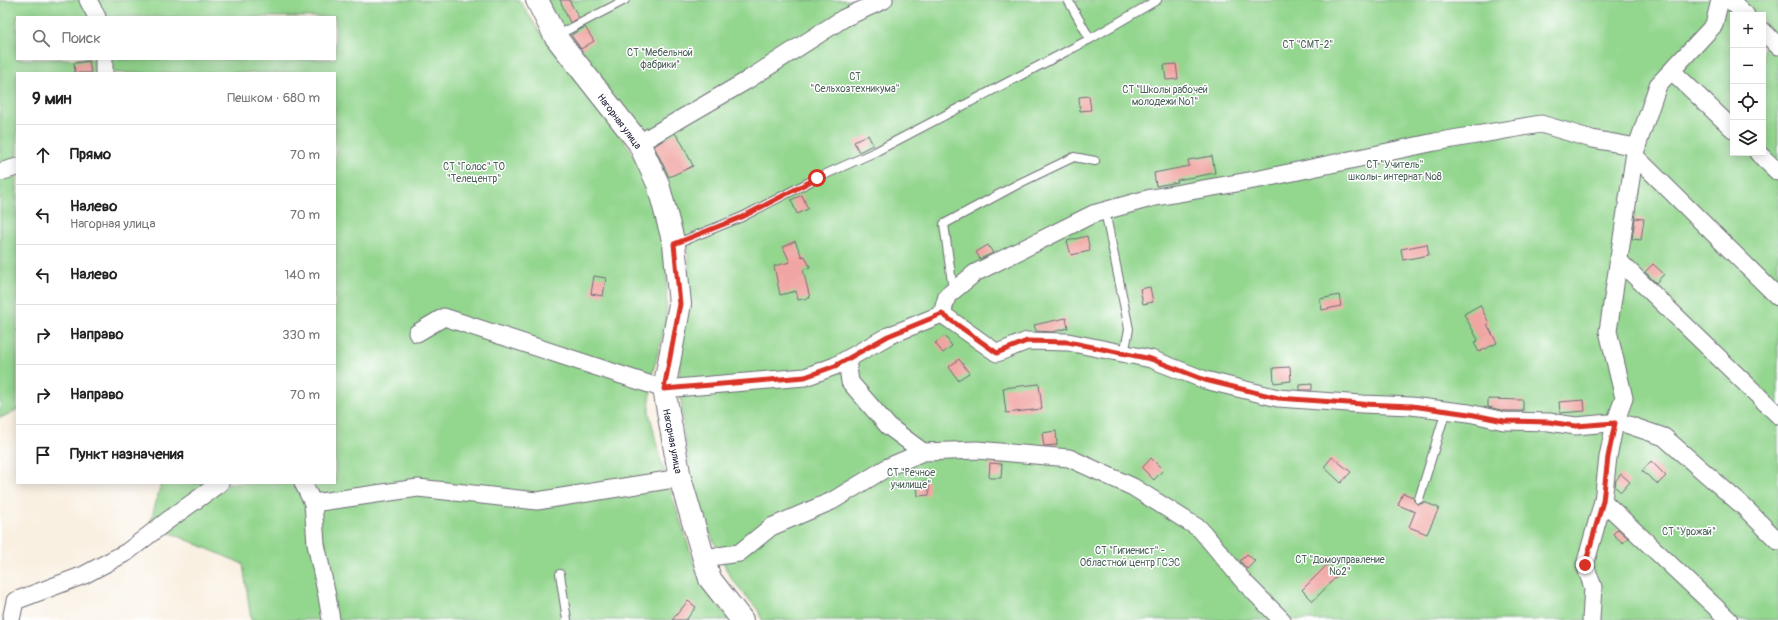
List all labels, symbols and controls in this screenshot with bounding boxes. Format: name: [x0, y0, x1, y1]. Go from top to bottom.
map controls: [1730, 12, 1766, 156]
button: +: [1730, 12, 1766, 48]
search box: [16, 16, 336, 60]
icon: search: [30, 27, 52, 49]
text: Поиск: [62, 29, 101, 48]
park label: СТ "СМТ-2": [1283, 39, 1333, 51]
park label: СТ "Мебельной фабрики": [627, 47, 693, 71]
button: −: [1730, 48, 1766, 84]
park label: СТ "Сельхозтехникума": [810, 71, 900, 95]
park label: СТ "Школы рабочей молодежи №1": [1122, 84, 1208, 108]
button: locate: [1730, 84, 1766, 120]
text: 9 мин: [32, 88, 72, 109]
text: Пешком · 680 m: [227, 90, 320, 106]
street label: Нагорная улица: [595, 92, 644, 152]
button: layers: [1730, 120, 1766, 156]
icon: ahead: [32, 144, 54, 166]
text: Прямо: [70, 145, 111, 164]
text: 70 m: [290, 147, 320, 163]
park label: СТ "Учитель" школы- интернат №8: [1348, 159, 1442, 183]
park label: СТ "Голос" ТО "Телецентр": [443, 161, 505, 185]
route start: [808, 169, 826, 187]
text: Налево: [70, 197, 117, 216]
icon: left: [32, 204, 54, 226]
text: 70 m: [290, 207, 320, 223]
text: Нагорная улица: [70, 216, 156, 232]
icon: left: [32, 264, 54, 286]
text: Налево: [70, 265, 117, 284]
text: 140 m: [284, 267, 320, 283]
icon: right: [32, 324, 54, 346]
text: Направо: [70, 325, 124, 344]
text: 330 m: [282, 327, 320, 343]
icon: right: [32, 384, 54, 406]
text: Направо: [70, 385, 124, 404]
text: 70 m: [290, 387, 320, 403]
street label: Нагорная улица: [660, 408, 684, 475]
icon: arrive: [32, 444, 54, 466]
text: Пункт назначения: [70, 445, 184, 464]
park label: СТ "Речное училище": [887, 467, 935, 491]
park label: СТ "Урожай": [1662, 526, 1716, 538]
park label: СТ "Гигиенист" - Областной центр ГСЭС: [1080, 545, 1180, 569]
park label: СТ "Домоуправление №2": [1295, 554, 1385, 578]
route end: [1576, 556, 1594, 574]

